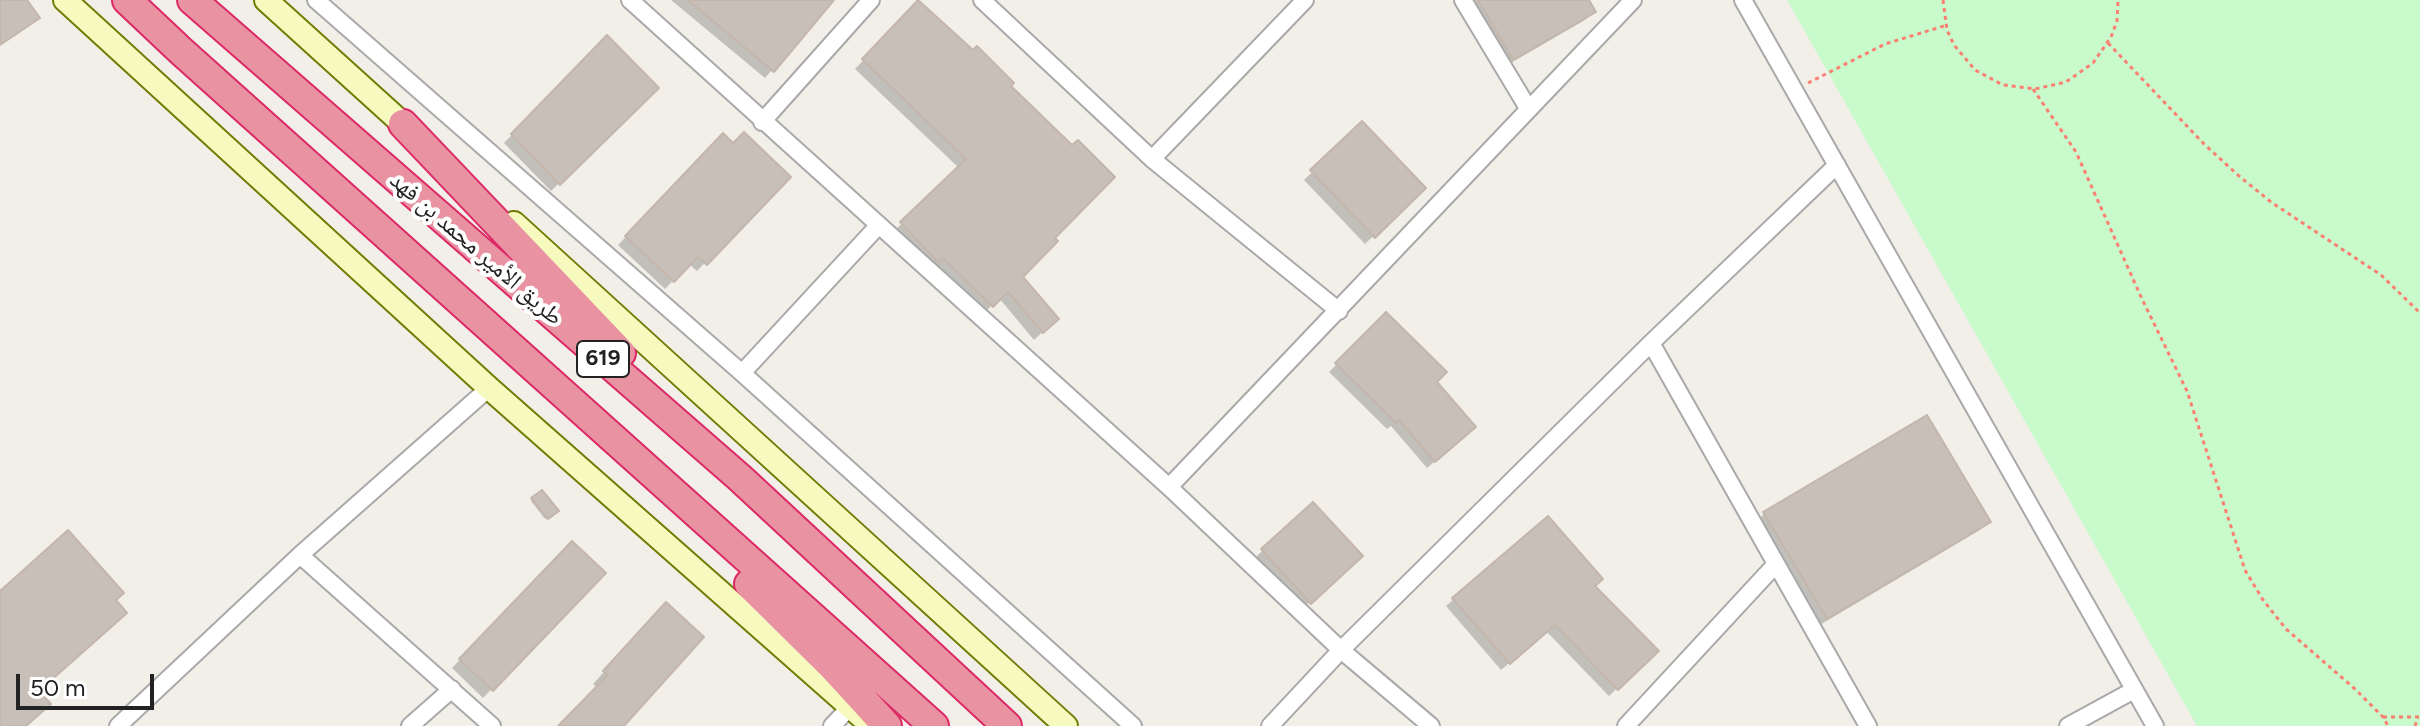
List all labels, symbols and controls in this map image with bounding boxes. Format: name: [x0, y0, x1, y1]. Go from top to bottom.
street label: طريق الأمير محمد بن فهد: [384, 166, 568, 332]
road number: 619: [577, 341, 629, 377]
scale bar: [20, 658, 158, 708]
text: 50 m: [30, 673, 86, 702]

